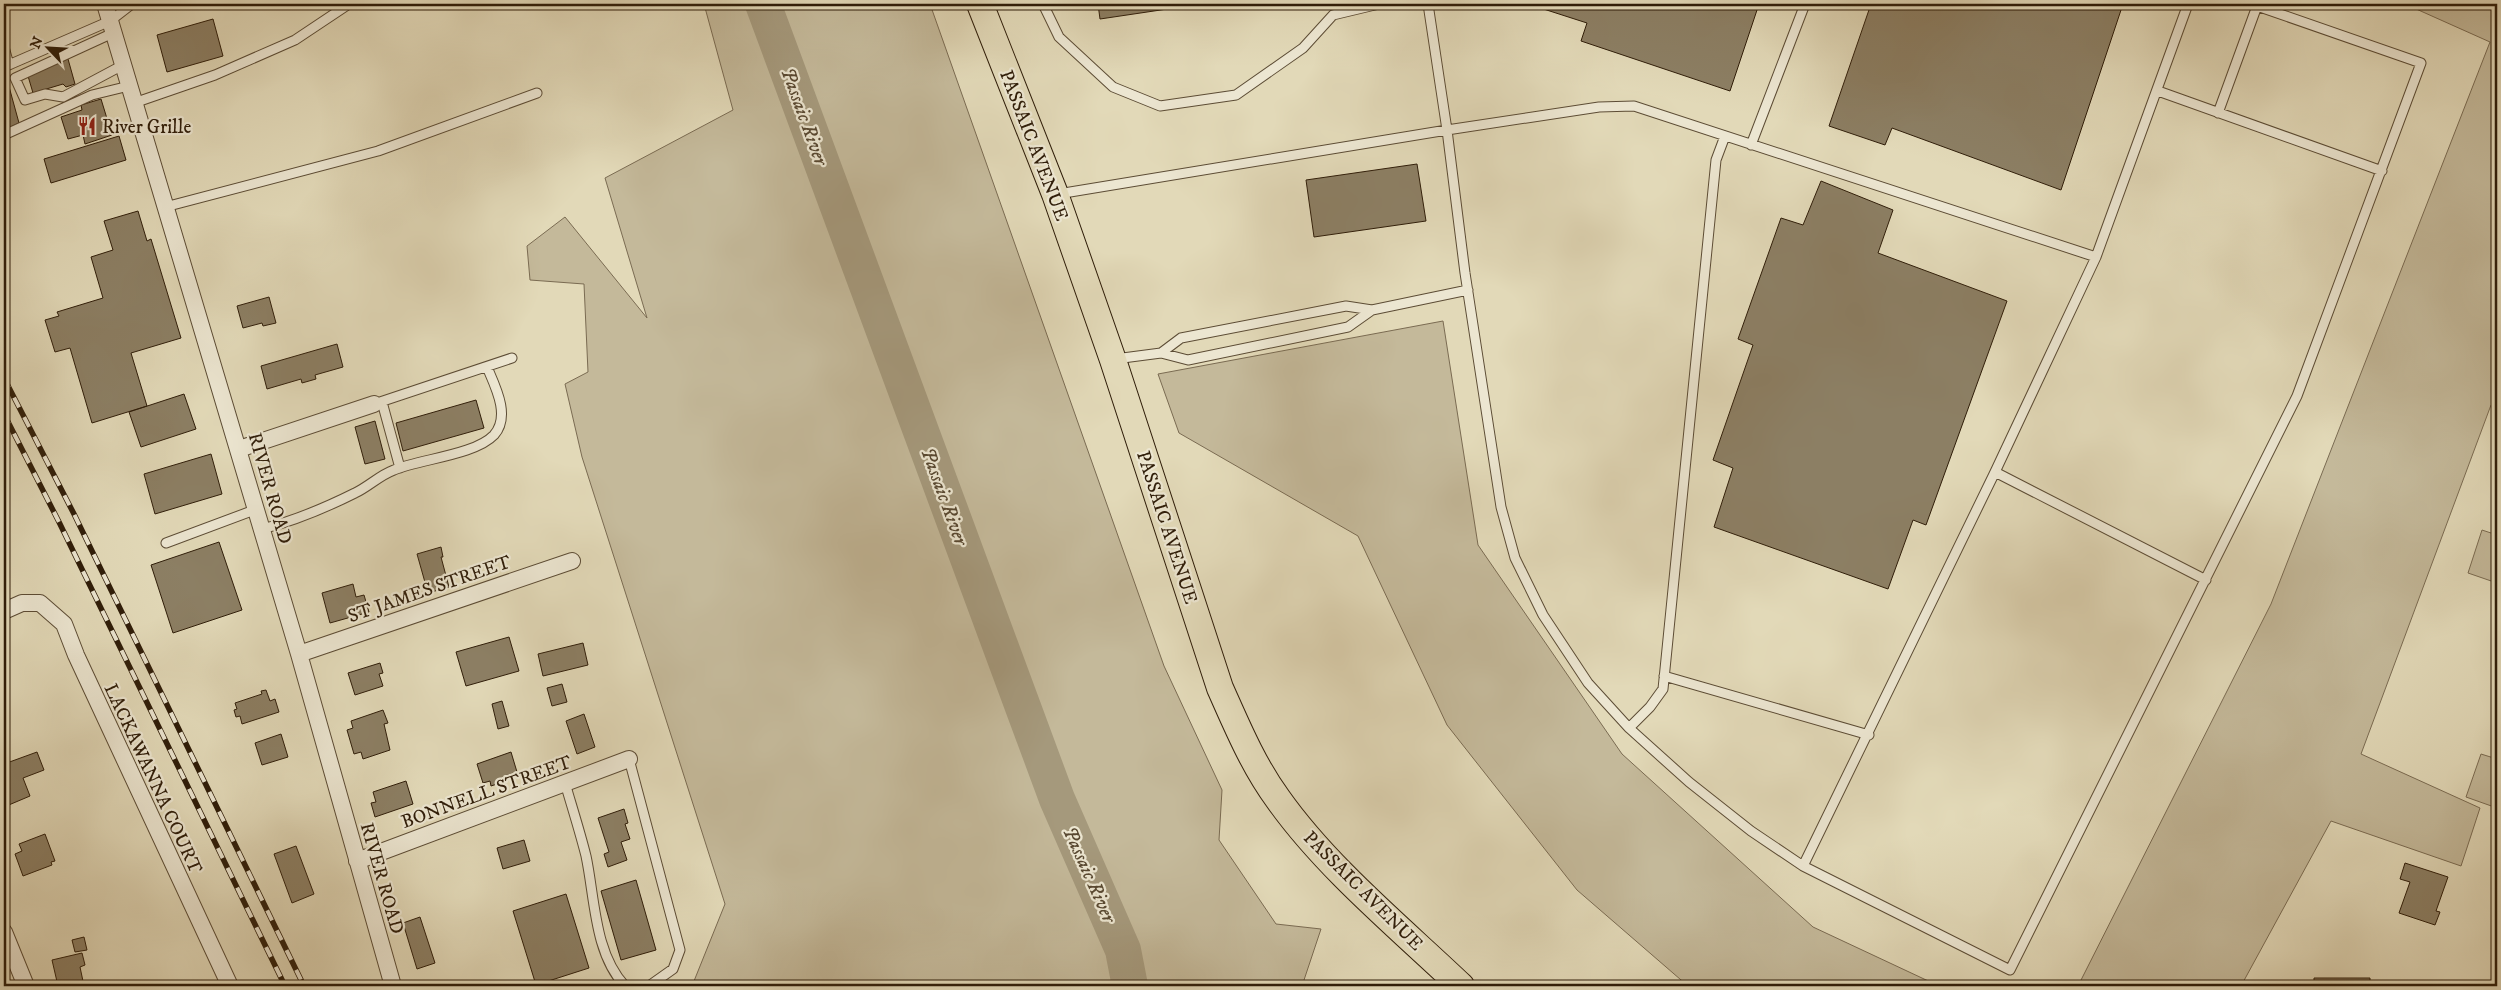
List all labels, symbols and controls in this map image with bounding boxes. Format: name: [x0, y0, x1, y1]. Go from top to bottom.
north arrow: [22, 22, 72, 72]
text: N: [27, 33, 48, 52]
water label: Passaic River: [774, 64, 834, 171]
street label: PASSAIC AVENUE: [994, 67, 1073, 224]
restaurant icon: River Grille: [76, 115, 98, 137]
place label: River Grille: [102, 116, 191, 139]
street label: RIVER ROAD: [243, 430, 296, 547]
water label: Passaic River: [914, 444, 974, 551]
street label: PASSAIC AVENUE: [1131, 448, 1202, 607]
street label: ST JAMES STREET: [345, 551, 515, 628]
street label: LACKAWANNA COURT: [98, 680, 207, 878]
street label: BONNELL STREET: [398, 751, 575, 834]
street label: RIVER ROAD: [355, 820, 408, 937]
water label: Passaic River: [1056, 823, 1122, 928]
street label: PASSAIC AVENUE: [1298, 826, 1428, 956]

